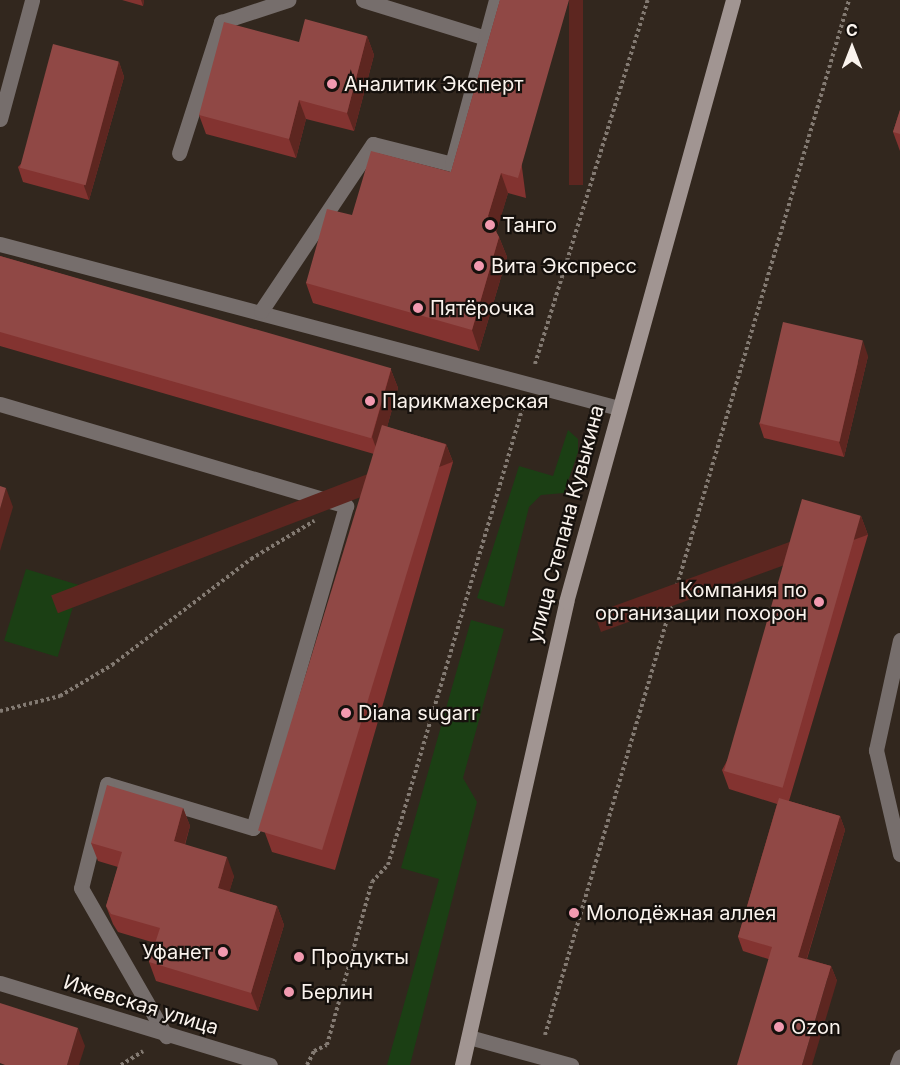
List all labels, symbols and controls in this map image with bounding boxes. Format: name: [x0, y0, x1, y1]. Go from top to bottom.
north arrow: [822, 18, 882, 78]
text: С: [846, 20, 858, 40]
place label: Аналитик Эксперт: [344, 72, 524, 96]
marker: Аналитик Эксперт: [325, 77, 339, 91]
place label: Танго: [502, 213, 557, 237]
marker: Танго: [483, 218, 497, 232]
place label: Вита Экспресс: [491, 254, 637, 278]
marker: Вита Экспресс: [472, 259, 486, 273]
place label: Пятёрочка: [430, 296, 535, 320]
marker: Пятёрочка: [411, 301, 425, 315]
place label: Парикмахерская: [382, 389, 549, 413]
marker: Парикмахерская: [363, 394, 377, 408]
street label: улица Степана Кувыкина: [523, 403, 609, 645]
place label: Компания по организации похорон: [595, 578, 807, 625]
marker: Компания по организации похорон: [812, 595, 826, 609]
place label: Diana sugarr: [358, 701, 478, 725]
marker: Diana sugarr: [339, 706, 353, 720]
place label: Молодёжная аллея: [586, 901, 776, 925]
marker: Молодёжная аллея: [567, 906, 581, 920]
place label: Уфанет: [142, 940, 211, 964]
marker: Уфанет: [216, 945, 230, 959]
place label: Продукты: [311, 945, 409, 969]
marker: Продукты: [292, 950, 306, 964]
street label: Ижевская улица: [61, 970, 221, 1040]
place label: Берлин: [301, 980, 373, 1004]
marker: Берлин: [282, 985, 296, 999]
place label: Ozon: [791, 1015, 841, 1039]
marker: Ozon: [772, 1020, 786, 1034]

